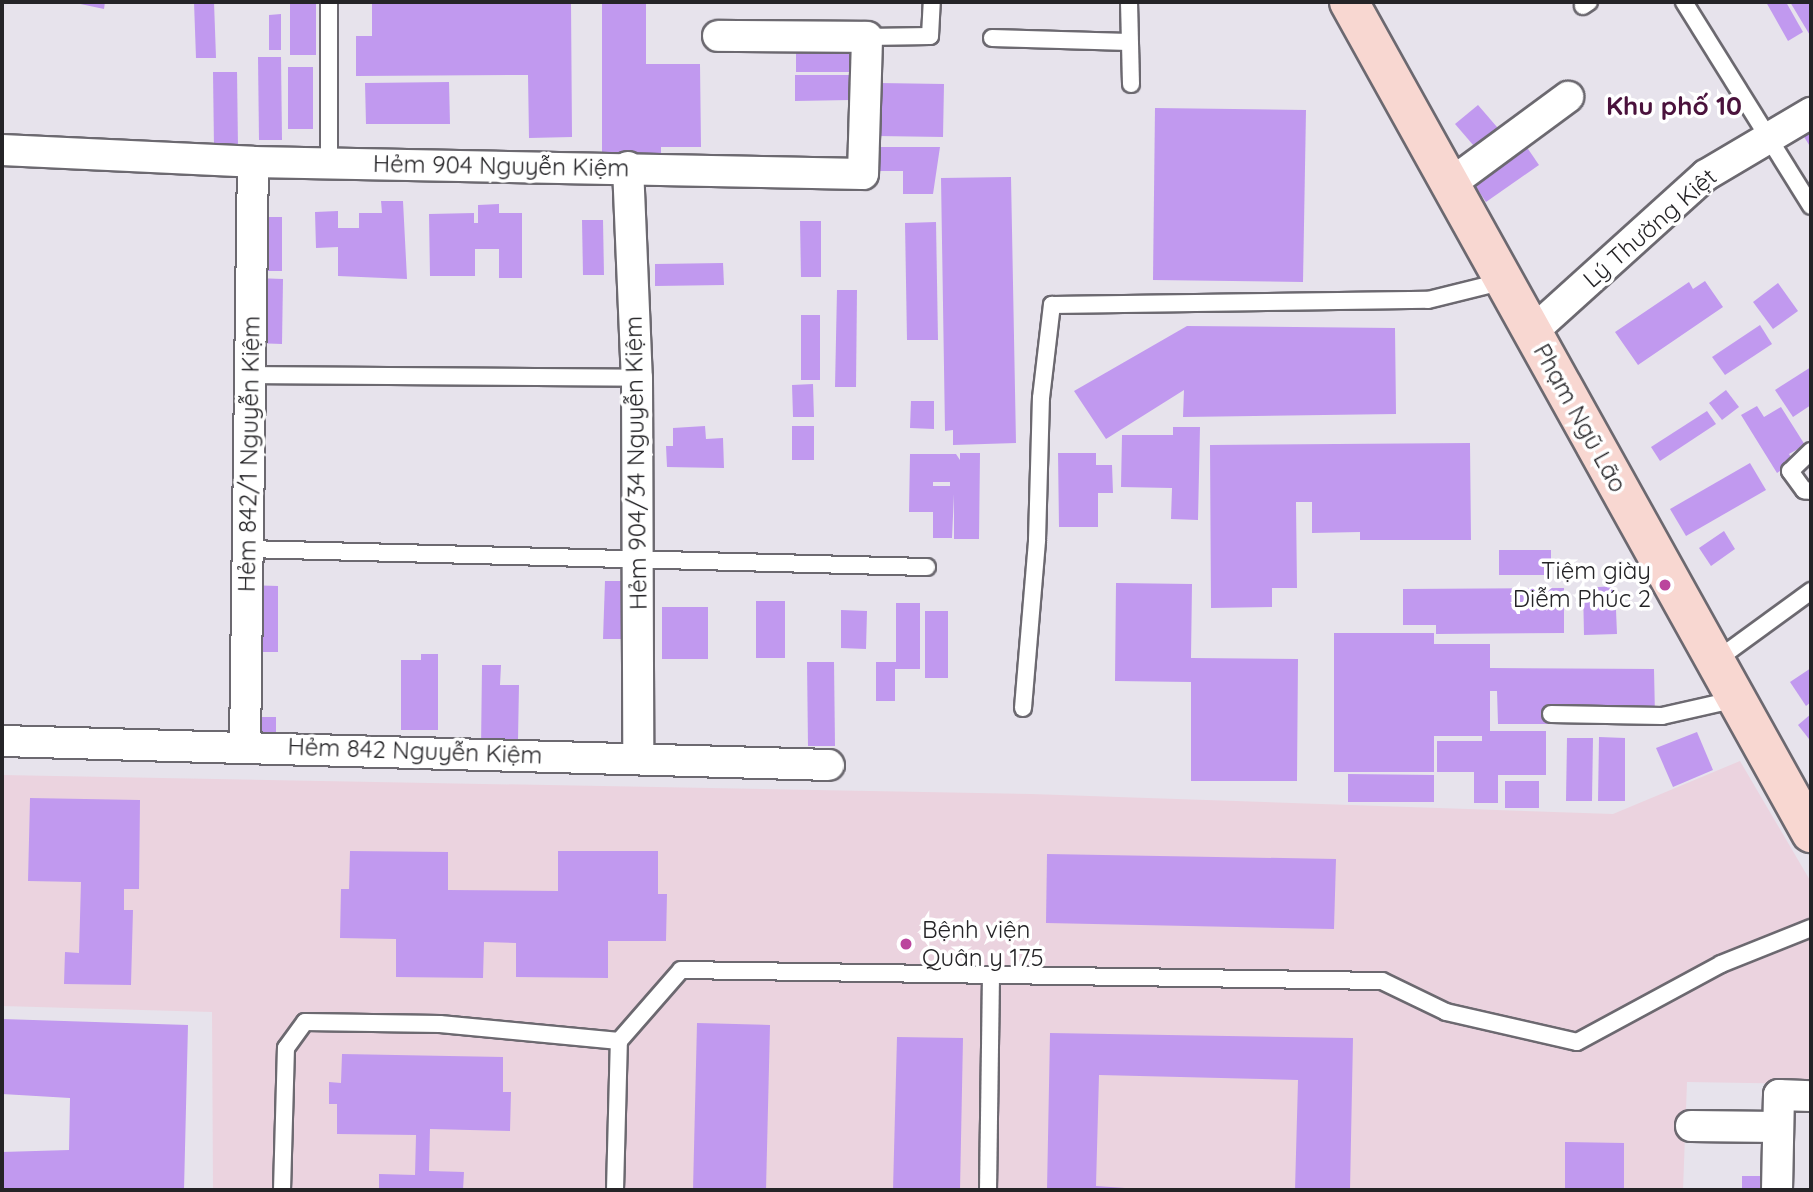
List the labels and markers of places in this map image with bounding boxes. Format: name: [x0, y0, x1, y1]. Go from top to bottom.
place label: Tiệm giày Diễm Phúc 2: [1513, 557, 1651, 613]
marker: Tiệm giày Diễm Phúc 2: [1657, 577, 1673, 593]
place label: Bệnh viện Quân y 175: [922, 916, 1044, 972]
marker: Bệnh viện Quân y 175: [896, 934, 916, 954]

